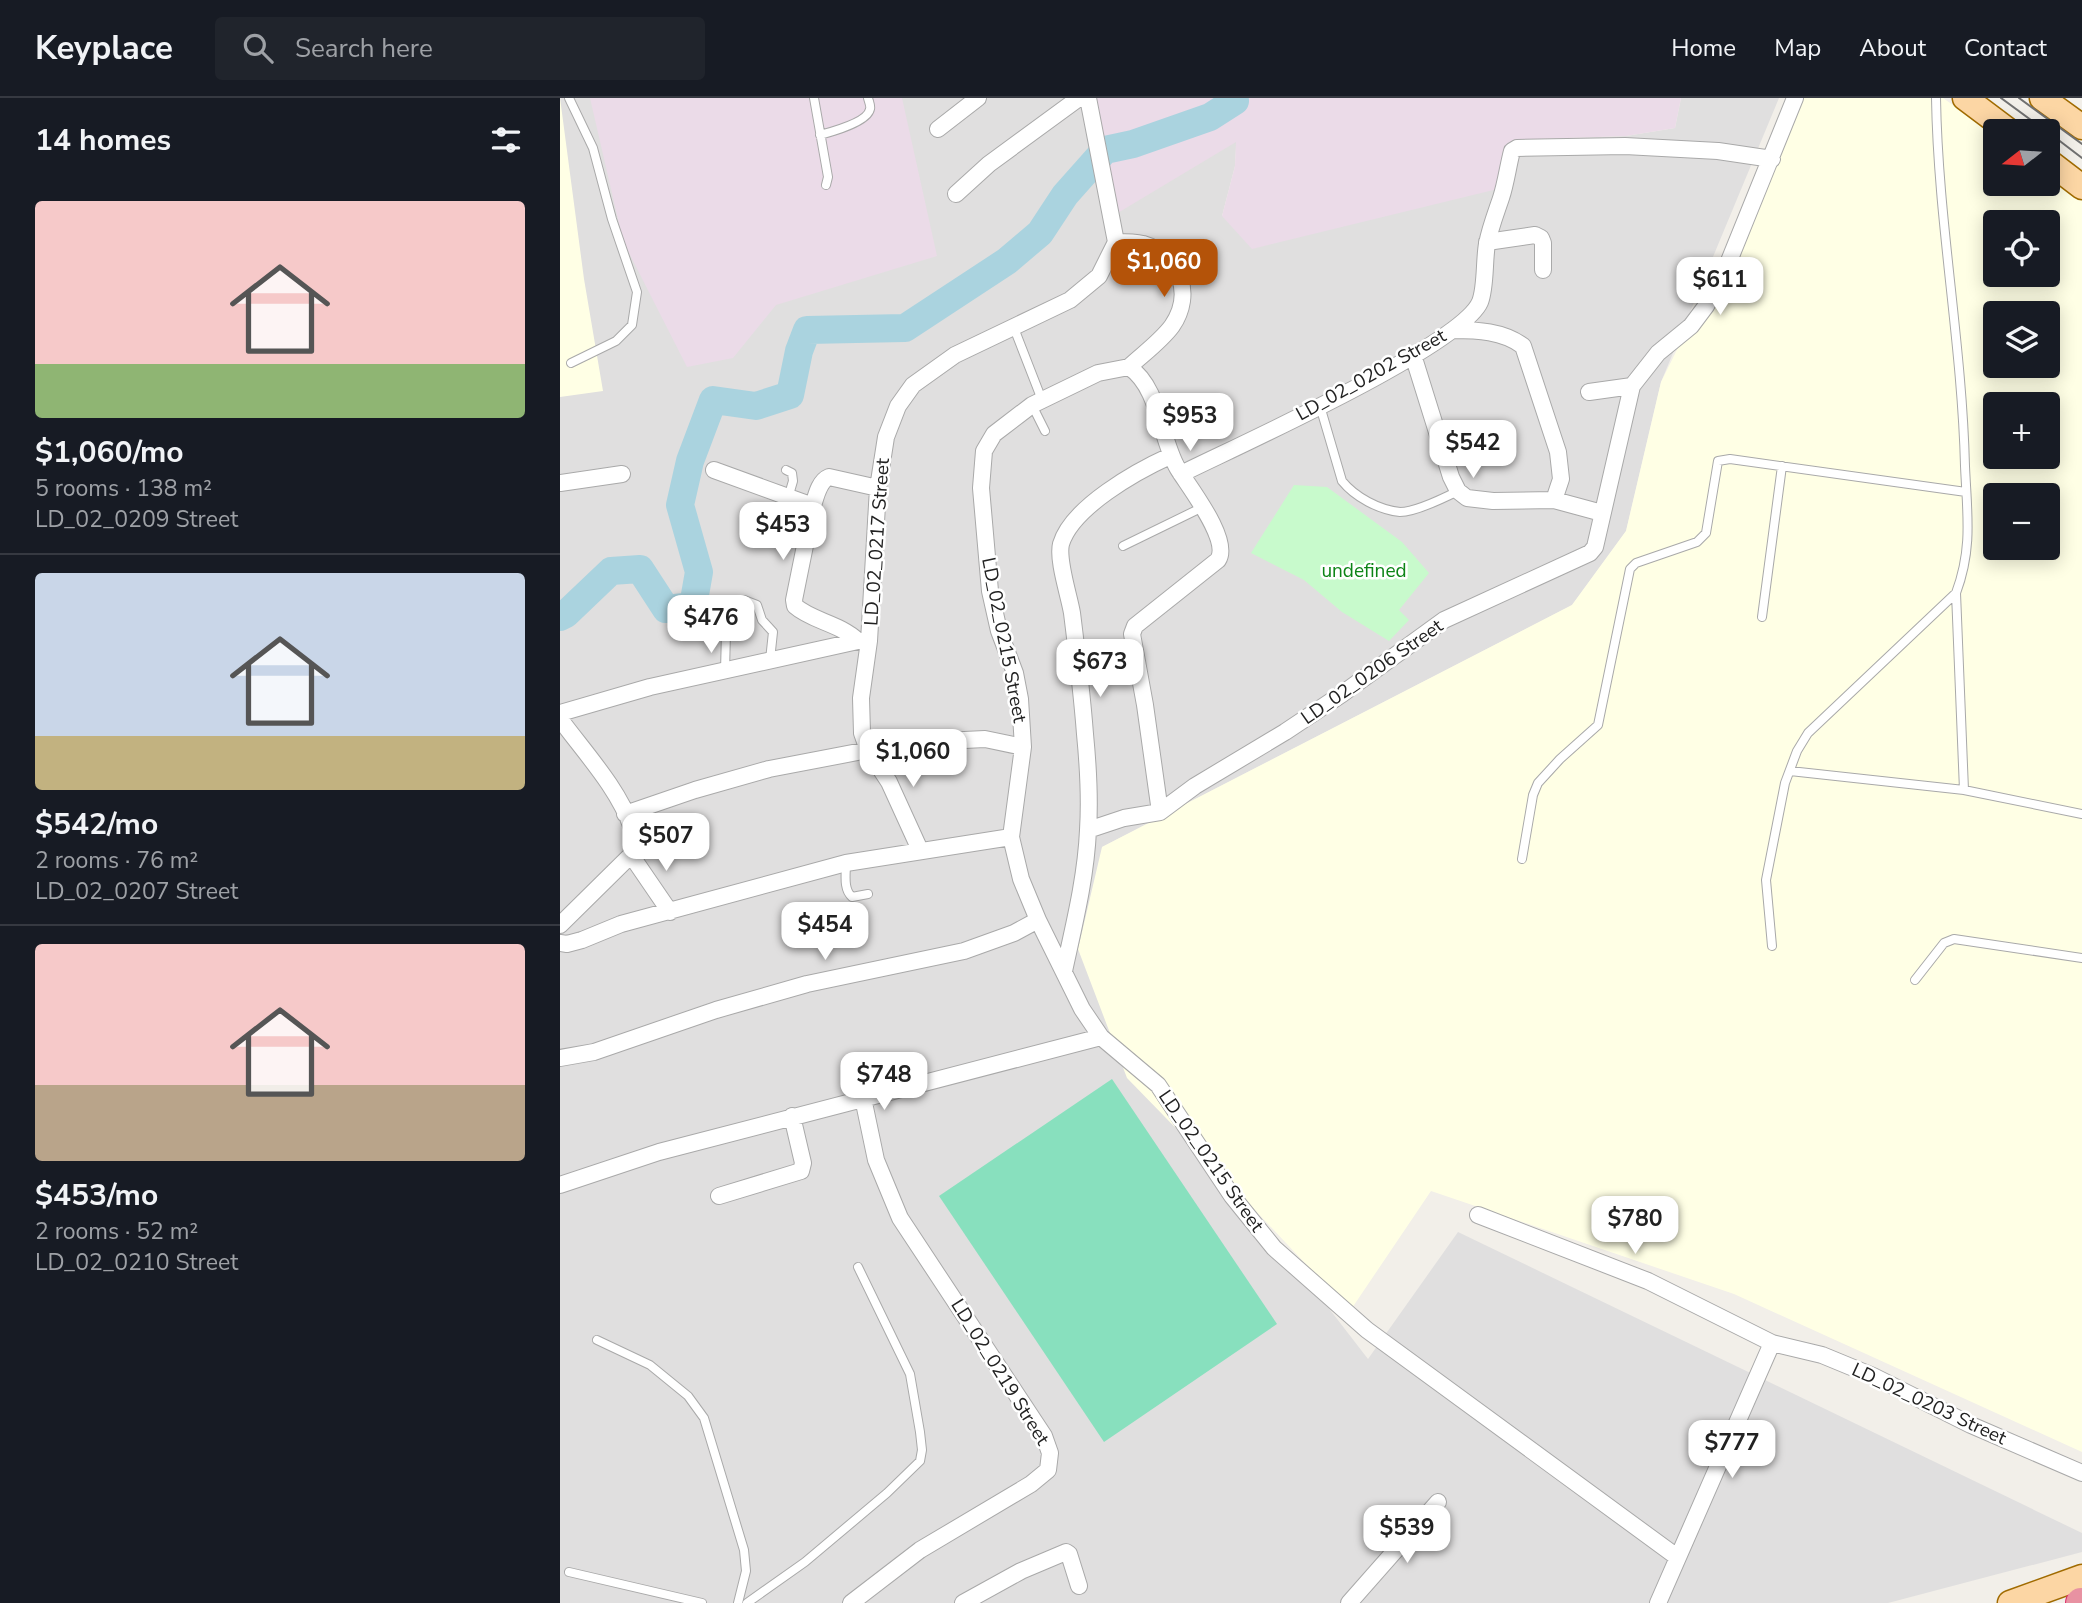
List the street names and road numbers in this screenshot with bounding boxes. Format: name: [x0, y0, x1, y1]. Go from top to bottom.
street label: LD_02_0202 Street: [1291, 323, 1451, 427]
street label: LD_02_0217 Street: [858, 457, 896, 627]
street label: LD_02_0215 Street: [975, 555, 1033, 725]
street label: LD_02_0206 Street: [1296, 613, 1448, 731]
street label: LD_02_0215 Street: [1152, 1085, 1270, 1237]
street label: LD_02_0219 Street: [944, 1294, 1056, 1450]
street label: LD_02_0203 Street: [1847, 1357, 2011, 1451]

